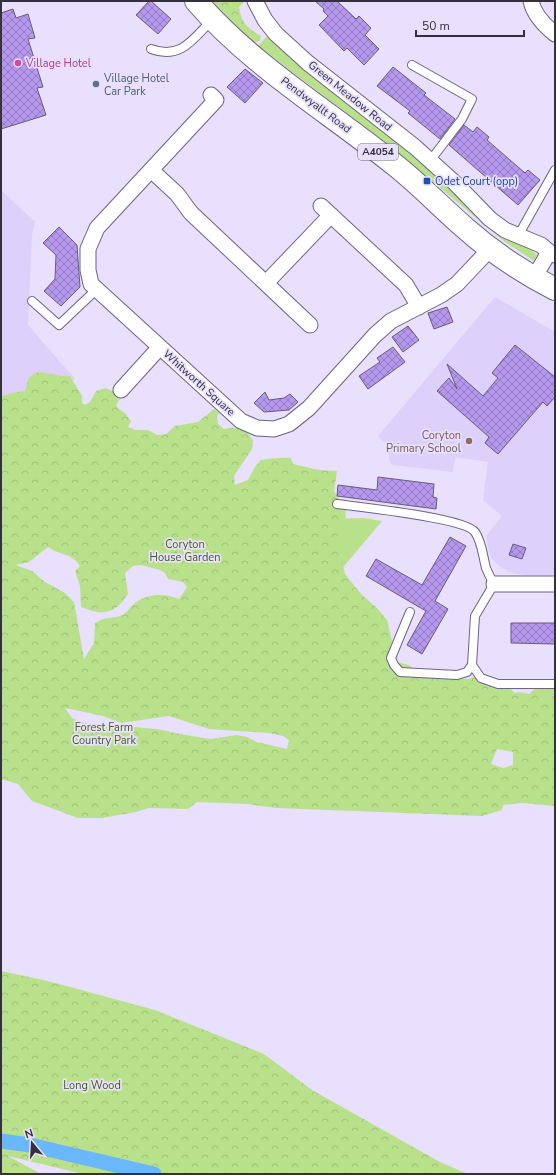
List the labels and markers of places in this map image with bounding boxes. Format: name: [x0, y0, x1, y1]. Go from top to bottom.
place label: Village Hotel: [25, 56, 92, 71]
marker: Village Hotel: [13, 58, 23, 68]
place label: Village Hotel Car Park: [103, 71, 170, 99]
marker: Village Hotel Car Park: [91, 79, 101, 89]
place label: Odet Court (opp): [435, 174, 518, 189]
marker: Odet Court (opp): [422, 176, 432, 186]
place label: Coryton Primary School: [386, 428, 462, 456]
marker: Coryton Primary School: [464, 436, 474, 446]

